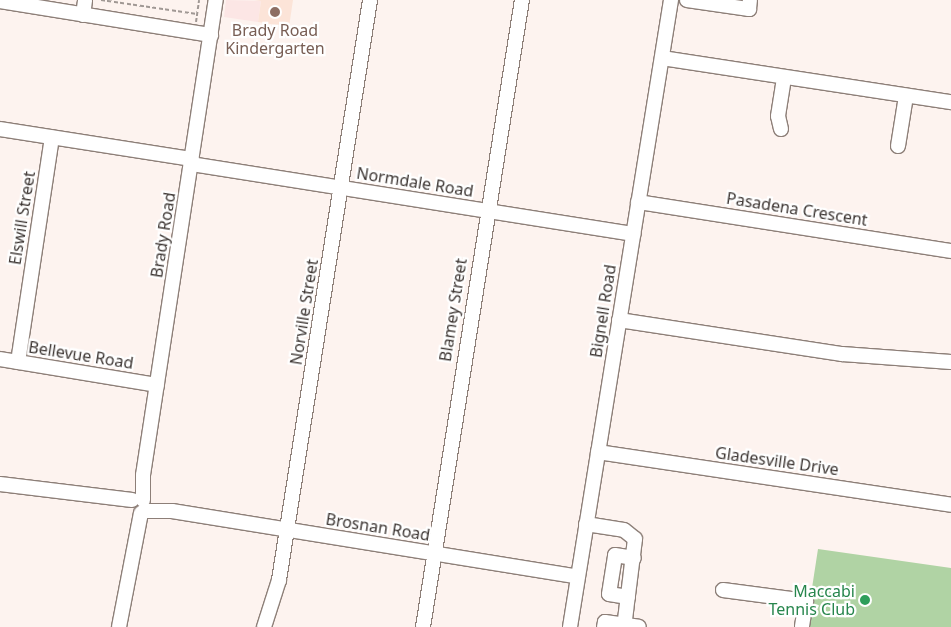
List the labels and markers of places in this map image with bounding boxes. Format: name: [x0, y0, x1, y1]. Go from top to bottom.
marker: Brady Road Kindergarten: [269, 6, 281, 18]
place label: Brady Road Kindergarten: [225, 20, 325, 58]
place label: Maccabi Tennis Club: [769, 581, 855, 619]
marker: Maccabi Tennis Club: [859, 594, 871, 606]

